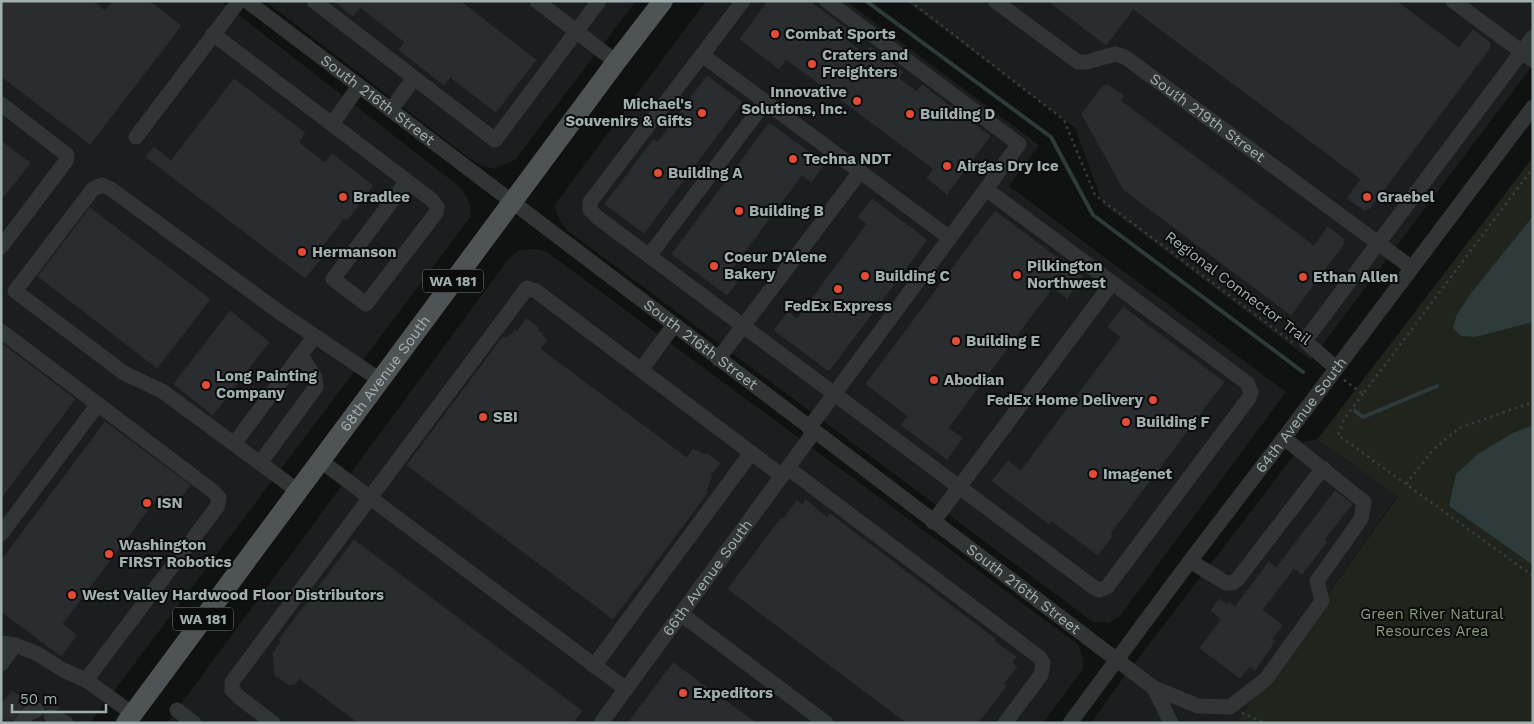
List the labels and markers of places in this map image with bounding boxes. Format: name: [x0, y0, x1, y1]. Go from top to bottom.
place label: Combat Sports: [785, 25, 896, 43]
marker: Combat Sports: [769, 28, 781, 40]
place label: Craters and Freighters: [822, 46, 908, 81]
marker: Craters and Freighters: [806, 58, 818, 70]
place label: Innovative Solutions, Inc.: [741, 83, 847, 118]
place label: Michael's Souvenirs & Gifts: [565, 95, 692, 130]
marker: Innovative Solutions, Inc.: [851, 95, 863, 107]
place label: Building D: [920, 105, 996, 123]
marker: Michael's Souvenirs & Gifts: [696, 107, 708, 119]
marker: Building D: [904, 108, 916, 120]
place label: Techna NDT: [803, 150, 892, 168]
marker: Techna NDT: [787, 153, 799, 165]
place label: Airgas Dry Ice: [957, 157, 1059, 175]
marker: Airgas Dry Ice: [941, 160, 953, 172]
place label: Building A: [668, 164, 743, 182]
marker: Building A: [652, 167, 664, 179]
place label: Bradlee: [353, 188, 410, 206]
place label: Graebel: [1377, 188, 1435, 206]
marker: Bradlee: [337, 191, 349, 203]
marker: Graebel: [1361, 191, 1373, 203]
place label: Building B: [749, 202, 824, 220]
marker: Building B: [733, 205, 745, 217]
place label: Hermanson: [312, 243, 397, 261]
marker: Hermanson: [296, 246, 308, 258]
place label: Coeur D'Alene Bakery: [724, 248, 827, 283]
place label: Pilkington Northwest: [1027, 257, 1106, 292]
marker: Coeur D'Alene Bakery: [708, 260, 720, 272]
place label: Building C: [875, 267, 950, 285]
place label: Ethan Allen: [1313, 268, 1398, 286]
marker: Pilkington Northwest: [1011, 269, 1023, 281]
marker: Building C: [859, 270, 871, 282]
marker: Ethan Allen: [1297, 271, 1309, 283]
marker: FedEx Express: [832, 283, 844, 295]
place label: FedEx Express: [784, 297, 892, 315]
place label: Building E: [966, 332, 1040, 350]
marker: Building E: [950, 335, 962, 347]
place label: Long Painting Company: [216, 367, 317, 402]
place label: Abodian: [944, 371, 1004, 389]
marker: Abodian: [928, 374, 940, 386]
marker: Long Painting Company: [200, 379, 212, 391]
place label: FedEx Home Delivery: [986, 391, 1144, 409]
marker: FedEx Home Delivery: [1147, 394, 1159, 406]
place label: SBI: [493, 408, 518, 426]
marker: SBI: [477, 411, 489, 423]
place label: Building F: [1136, 413, 1210, 431]
marker: Building F: [1120, 416, 1132, 428]
place label: Imagenet: [1103, 465, 1173, 483]
marker: Imagenet: [1087, 468, 1099, 480]
place label: ISN: [157, 494, 183, 512]
marker: ISN: [141, 497, 153, 509]
place label: Washington FIRST Robotics: [119, 536, 232, 571]
marker: Washington FIRST Robotics: [103, 548, 115, 560]
place label: West Valley Hardwood Floor Distributors: [82, 586, 384, 604]
marker: West Valley Hardwood Floor Distributors: [66, 589, 78, 601]
place label: Expeditors: [693, 684, 773, 702]
marker: Expeditors: [677, 687, 689, 699]

